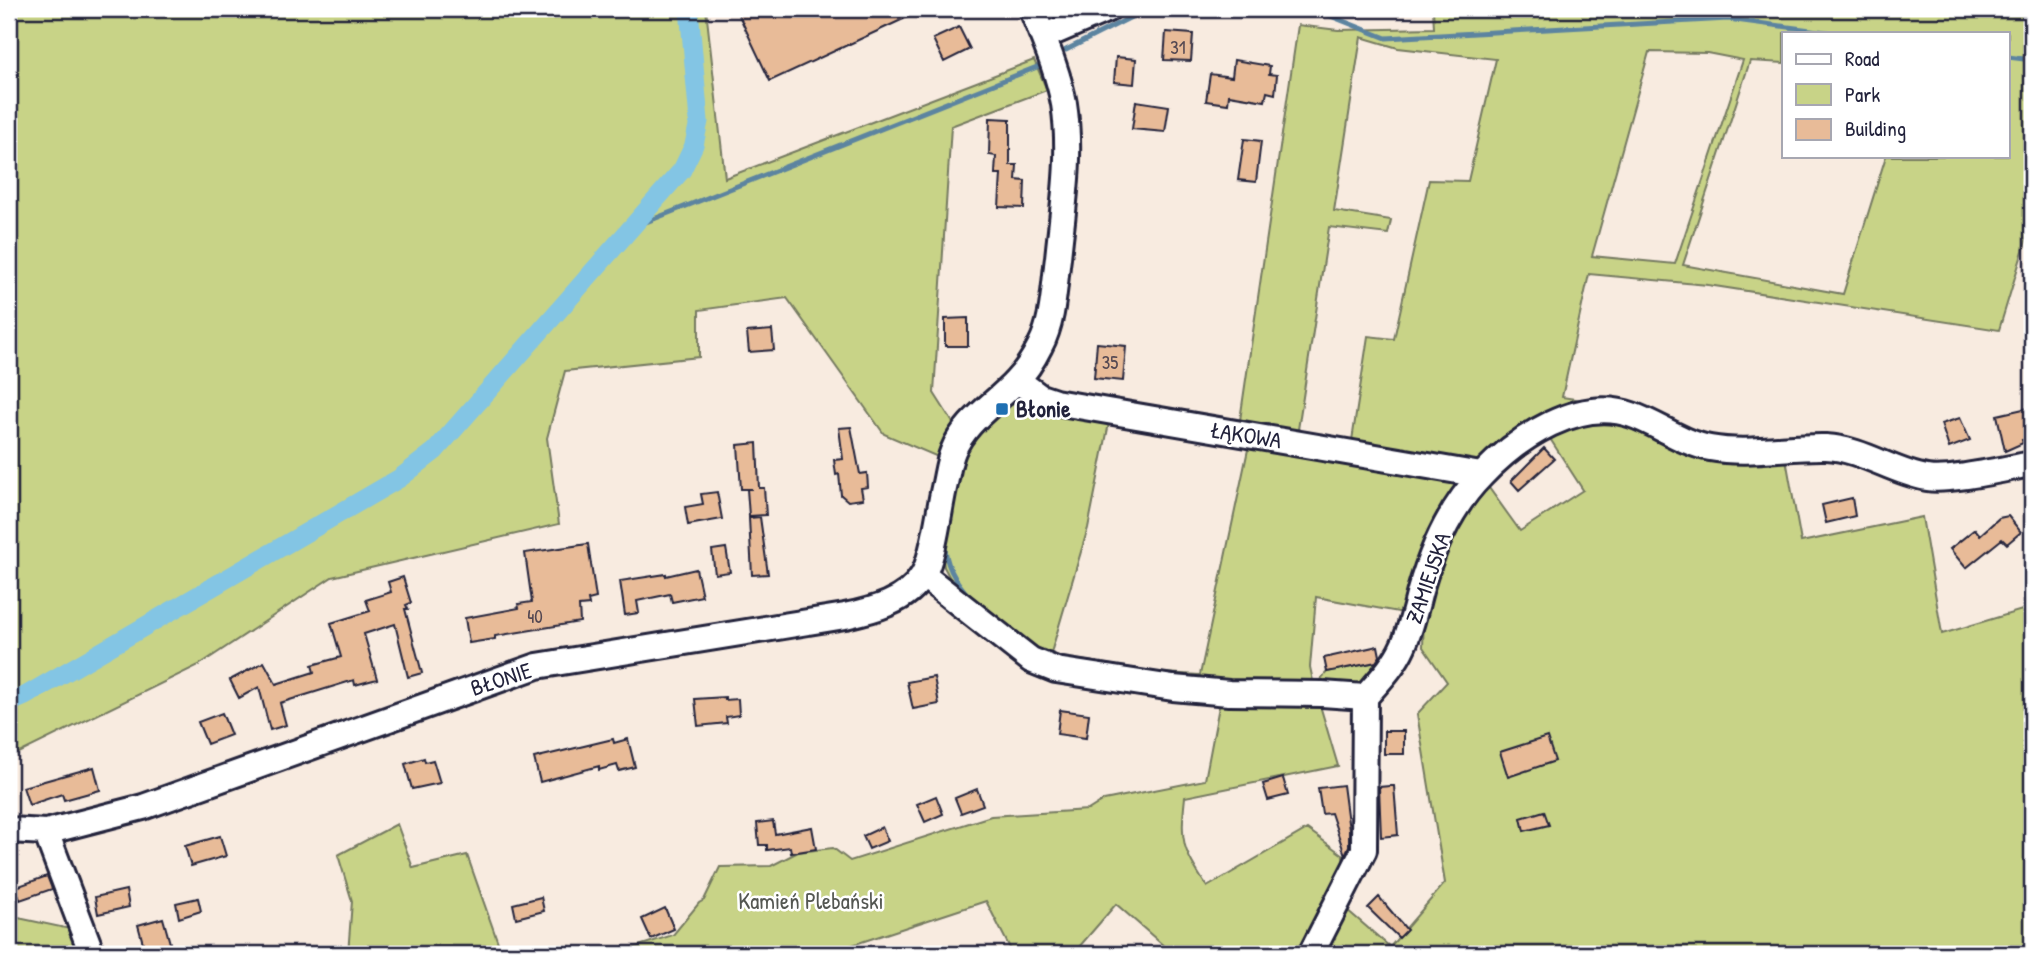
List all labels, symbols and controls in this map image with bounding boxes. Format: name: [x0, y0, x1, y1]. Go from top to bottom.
legend: [1782, 32, 2010, 158]
house number: 31: [1170, 34, 1186, 60]
text: Road: [1845, 44, 1879, 73]
text: Park: [1845, 80, 1880, 109]
text: Building: [1845, 114, 1906, 143]
house number: 35: [1102, 349, 1118, 375]
place label: Błonie: [1016, 393, 1071, 424]
marker: Błonie: [994, 401, 1010, 417]
street label: ŁĄKOWA: [1208, 414, 1284, 455]
street label: ZAMIEJSKA: [1397, 528, 1458, 628]
house number: 40: [527, 603, 543, 629]
street label: BŁONIE: [466, 654, 535, 703]
park label: Kamień Plebański: [738, 885, 884, 916]

